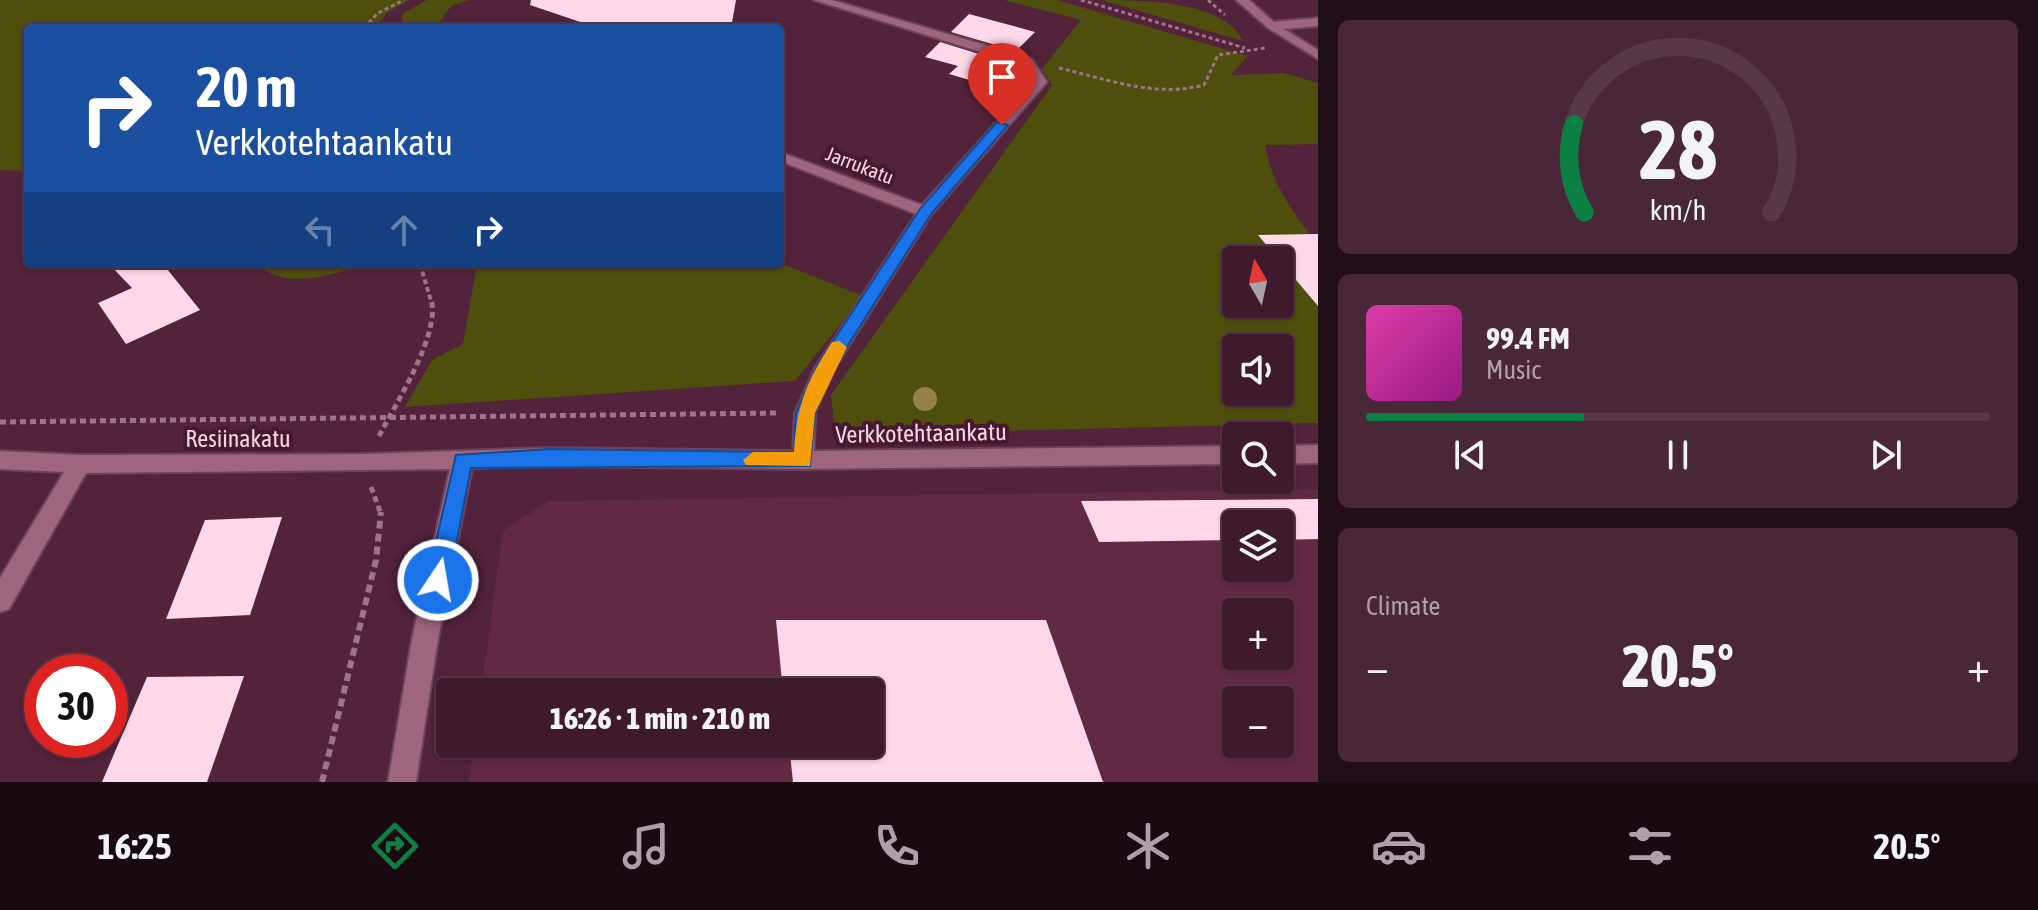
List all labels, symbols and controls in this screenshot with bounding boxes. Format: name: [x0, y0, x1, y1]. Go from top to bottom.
pin: [968, 43, 1036, 125]
text: 20 m: [196, 55, 297, 119]
icon: arrive: [980, 55, 1024, 99]
icon: right: [64, 56, 168, 160]
text: 28: [1639, 101, 1717, 197]
text: Verkkotehtaankatu: [196, 121, 453, 163]
street label: Jarrukatu: [823, 142, 897, 188]
text: km/h: [1650, 193, 1706, 226]
icon: left: [298, 208, 342, 252]
icon: ahead: [382, 208, 426, 252]
icon: right: [466, 208, 510, 252]
north arrow: [1222, 246, 1294, 318]
map controls: [1222, 246, 1294, 758]
text: 99.4 FM: [1486, 321, 1570, 355]
button: sound: [1222, 334, 1294, 406]
text: Music: [1486, 355, 1541, 385]
street label: Verkkotehtaankatu: [835, 418, 1007, 448]
button: search: [1222, 422, 1294, 494]
street label: Resiinakatu: [185, 425, 291, 452]
icon: previous: [1448, 433, 1492, 477]
icon: pause: [1656, 433, 1700, 477]
icon: next: [1864, 433, 1908, 477]
button: layers: [1222, 510, 1294, 582]
position arrow: [396, 538, 480, 622]
text: Climate: [1366, 591, 1440, 621]
button: +: [1222, 598, 1294, 670]
text: 20.5°: [1622, 631, 1734, 700]
text: −: [1366, 641, 1389, 691]
text: +: [1967, 641, 1990, 691]
speed limit sign: 30: [24, 654, 128, 758]
button: −: [1222, 686, 1294, 758]
text: 16:26 · 1 min · 210 m: [550, 701, 770, 735]
icon: directions: [367, 818, 423, 874]
icon: music: [618, 818, 674, 874]
icon: phone: [869, 818, 925, 874]
icon: climate: [1120, 818, 1176, 874]
icon: car: [1371, 818, 1427, 874]
icon: filters: [1622, 818, 1678, 874]
text: 16:25: [98, 825, 172, 867]
text: 20.5°: [1873, 825, 1940, 867]

